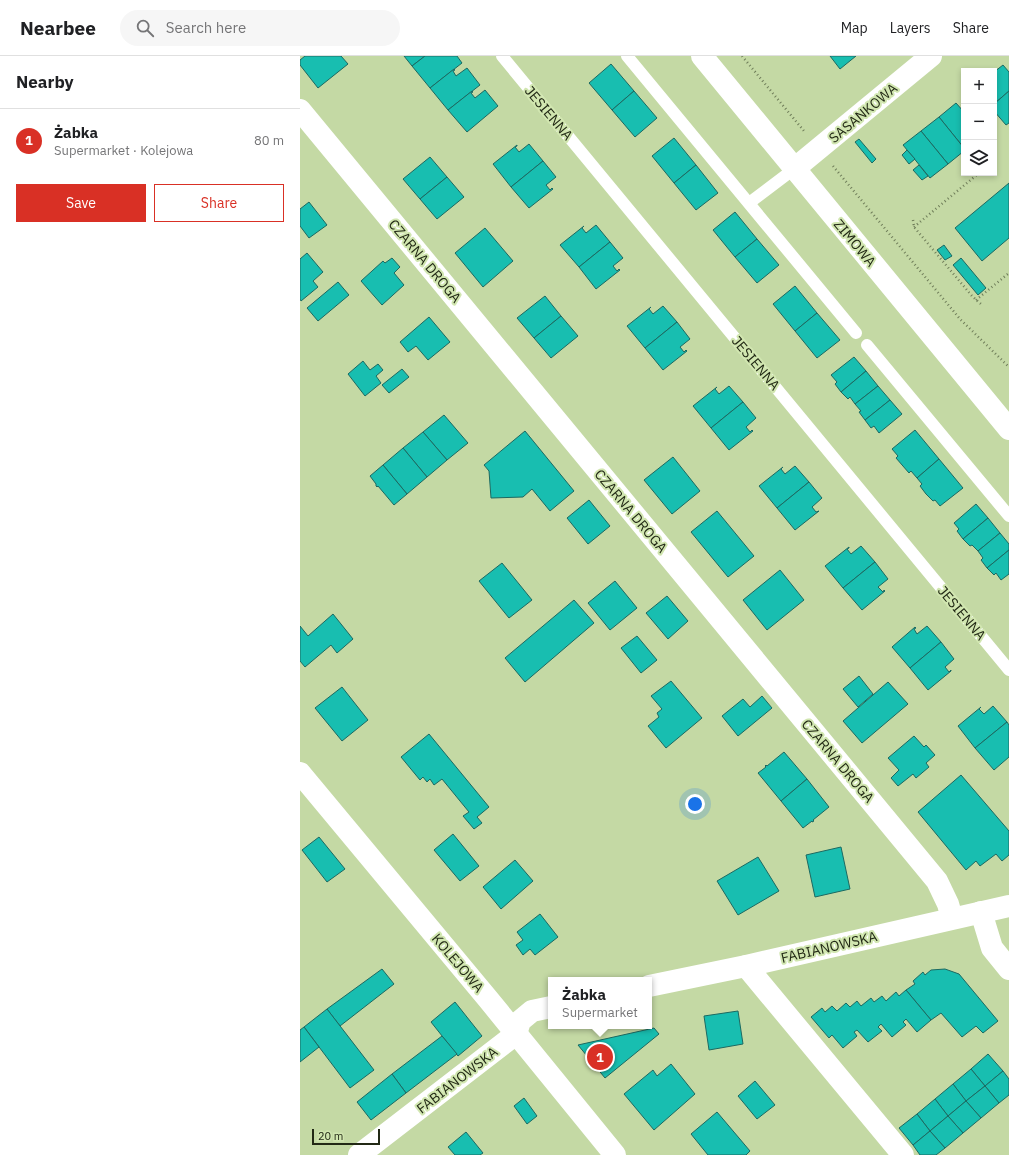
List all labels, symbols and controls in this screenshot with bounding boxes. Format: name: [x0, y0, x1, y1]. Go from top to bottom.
search box: [120, 10, 400, 46]
text: Nearbee: [20, 16, 96, 40]
icon: search: [134, 17, 156, 39]
text: Search here: [166, 18, 246, 37]
text: Map: [841, 19, 868, 37]
text: Layers: [890, 19, 931, 37]
text: Share: [953, 19, 989, 37]
map controls: [961, 68, 997, 176]
button: +: [961, 68, 997, 104]
text: Nearby: [16, 71, 74, 93]
street label: SASANKOWA: [825, 79, 901, 147]
street label: JESIENNA: [521, 82, 577, 144]
button: −: [961, 104, 997, 140]
text: Żabka: [54, 123, 98, 142]
text: 1: [25, 132, 33, 149]
text: 80 m: [254, 132, 284, 149]
button: layers: [961, 140, 997, 176]
text: Supermarket · Kolejowa: [54, 142, 193, 159]
button: Save: [16, 184, 146, 222]
button: Share: [154, 184, 284, 222]
street label: CZARNA DROGA: [385, 215, 465, 307]
street label: ZIMOWA: [830, 216, 880, 270]
street label: JESIENNA: [728, 332, 784, 394]
street label: CZARNA DROGA: [591, 465, 671, 557]
street label: JESIENNA: [934, 582, 990, 644]
street label: CZARNA DROGA: [798, 715, 878, 807]
your location: [685, 794, 705, 814]
street label: FABIANOWSKA: [779, 927, 879, 967]
street label: KOLEJOWA: [428, 930, 488, 996]
popup: [548, 977, 652, 1029]
text: Żabka: [562, 985, 606, 1004]
text: Supermarket: [562, 1004, 638, 1021]
pin: 1: [587, 1042, 613, 1072]
street label: FABIANOWSKA: [413, 1043, 501, 1117]
scale bar: [312, 1127, 380, 1146]
text: 20 m: [318, 1129, 343, 1143]

